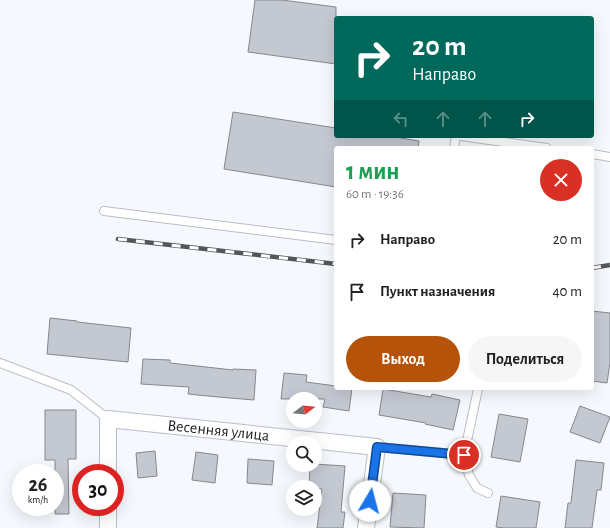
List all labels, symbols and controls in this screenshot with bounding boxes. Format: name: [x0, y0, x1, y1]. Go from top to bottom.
icon: right: [346, 32, 398, 84]
text: 20 m: [412, 33, 467, 61]
text: Направо: [412, 66, 476, 84]
icon: left: [390, 108, 412, 130]
icon: ahead: [432, 108, 454, 130]
icon: ahead: [474, 108, 496, 130]
icon: right: [516, 108, 538, 130]
button: close: [540, 159, 582, 201]
text: 1 мин: [346, 160, 400, 184]
text: 60 m · 19:36: [346, 188, 404, 201]
icon: right: [346, 229, 368, 251]
text: Направо: [380, 232, 435, 247]
text: 20 m: [553, 232, 582, 247]
icon: arrive: [346, 281, 368, 303]
text: Пункт назначения: [380, 284, 495, 299]
text: 40 m: [552, 284, 582, 299]
button: Выход: [346, 336, 460, 382]
button: Поделиться: [468, 336, 582, 382]
north arrow: [286, 392, 322, 428]
map controls: [286, 392, 322, 516]
street label: Весенняя улица: [167, 417, 270, 444]
button: search: [286, 436, 322, 472]
pin: [447, 438, 481, 472]
icon: arrive: [453, 444, 475, 466]
speed limit sign: 30: [72, 464, 124, 516]
text: 26: [28, 475, 48, 495]
button: layers: [286, 480, 322, 516]
position arrow: [349, 480, 391, 522]
text: km/h: [28, 495, 48, 505]

